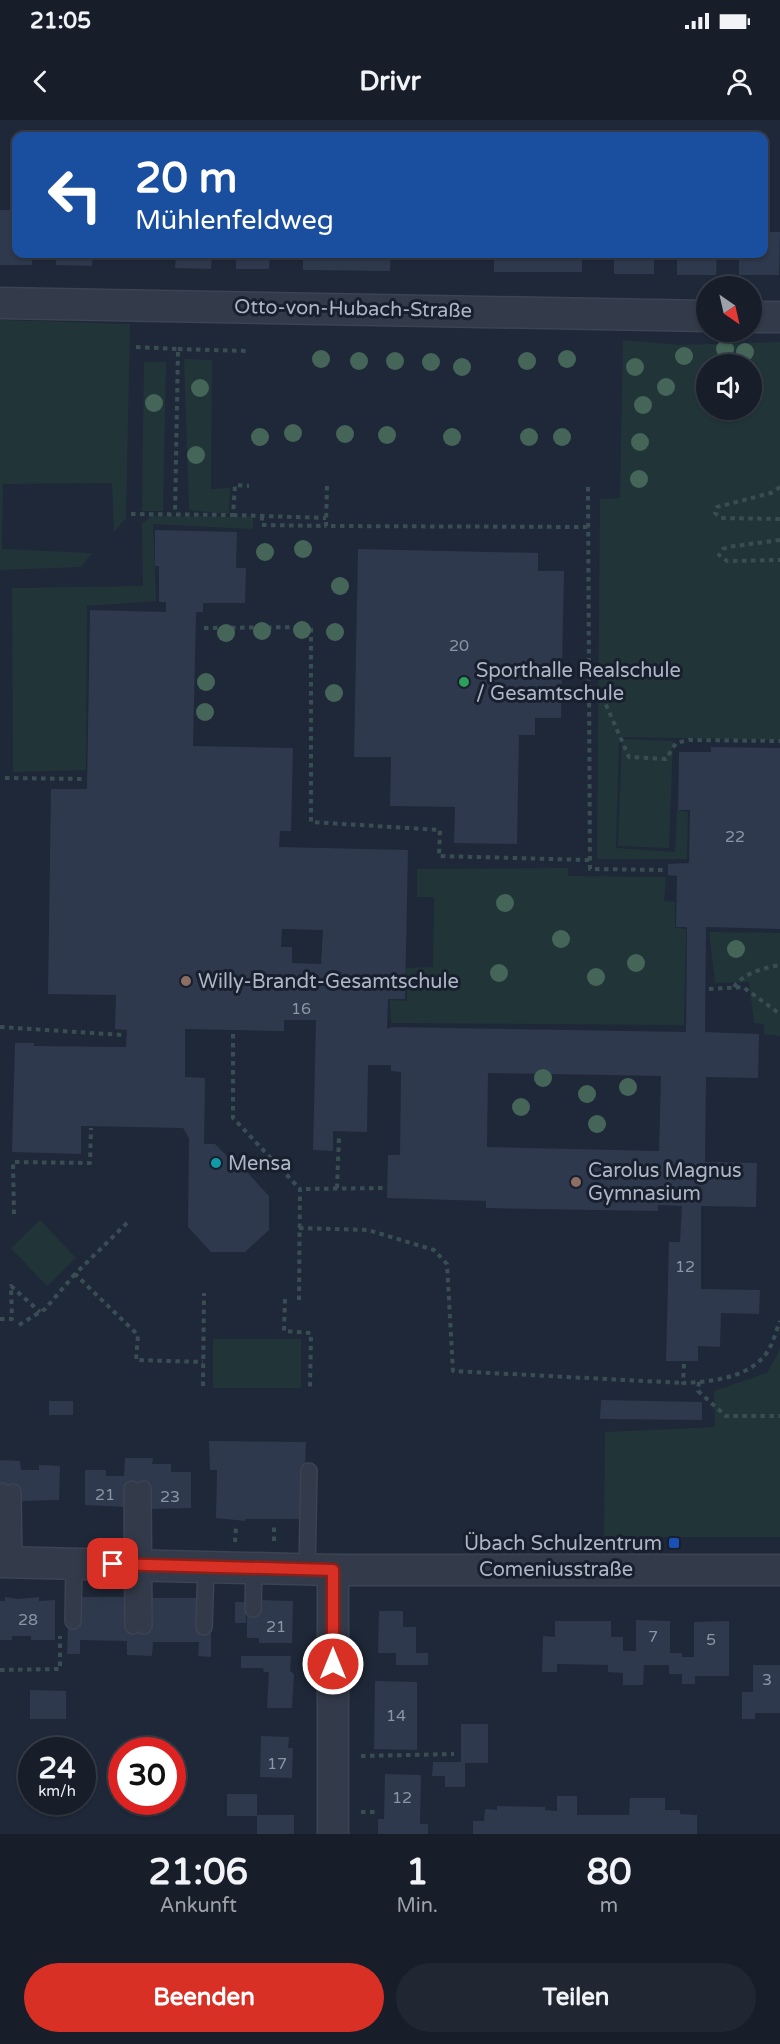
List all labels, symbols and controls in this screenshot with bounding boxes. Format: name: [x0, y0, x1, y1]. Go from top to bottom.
text: 21:05: [30, 8, 91, 34]
icon: back: [24, 65, 57, 98]
text: Drivr: [359, 65, 421, 98]
icon: person: [723, 65, 756, 98]
text: 20 m: [135, 153, 237, 204]
icon: left: [36, 156, 114, 234]
text: Mühlenfeldweg: [135, 204, 334, 237]
north arrow: [696, 276, 762, 342]
map controls: [696, 276, 762, 420]
street label: Otto-von-Hubach-Straße: [234, 295, 472, 323]
button: sound: [696, 354, 762, 420]
house number: 20: [449, 636, 469, 656]
place label: Sporthalle Realschule / Gesamtschule: [476, 659, 681, 706]
marker: Sporthalle Realschule / Gesamtschule: [457, 675, 471, 689]
house number: 22: [725, 827, 745, 847]
place label: Willy-Brandt-Gesamtschule: [198, 970, 459, 994]
marker: Willy-Brandt-Gesamtschule: [179, 974, 193, 988]
house number: 16: [291, 999, 311, 1019]
place label: Mensa: [228, 1152, 291, 1176]
marker: Mensa: [209, 1156, 223, 1170]
place label: Carolus Magnus Gymnasium: [588, 1159, 742, 1206]
marker: Carolus Magnus Gymnasium: [569, 1175, 583, 1189]
house number: 12: [675, 1257, 695, 1277]
house number: 21: [95, 1485, 115, 1505]
house number: 23: [160, 1487, 180, 1507]
place label: Übach Schulzentrum: [464, 1531, 662, 1556]
marker: Übach Schulzentrum: [667, 1536, 681, 1550]
pin: [87, 1538, 138, 1589]
icon: arrive: [96, 1547, 129, 1580]
street label: Comeniusstraße: [479, 1558, 633, 1582]
house number: 28: [18, 1610, 38, 1630]
house number: 21: [266, 1617, 286, 1637]
house number: 7: [648, 1627, 658, 1647]
house number: 5: [706, 1630, 716, 1650]
position arrow: [301, 1632, 365, 1696]
house number: 3: [762, 1670, 772, 1690]
house number: 14: [386, 1706, 406, 1726]
speed limit sign: 30: [108, 1737, 186, 1815]
text: 24: [38, 1750, 76, 1787]
house number: 17: [267, 1754, 287, 1774]
text: km/h: [38, 1782, 76, 1800]
house number: 12: [392, 1788, 412, 1808]
text: 21:06: [148, 1851, 248, 1894]
text: 1: [406, 1851, 429, 1894]
text: 80: [586, 1851, 632, 1894]
text: Ankunft: [160, 1894, 237, 1918]
text: Min.: [397, 1894, 438, 1918]
text: m: [600, 1894, 618, 1918]
button: Beenden: [24, 1963, 384, 2032]
button: Teilen: [396, 1963, 756, 2032]

